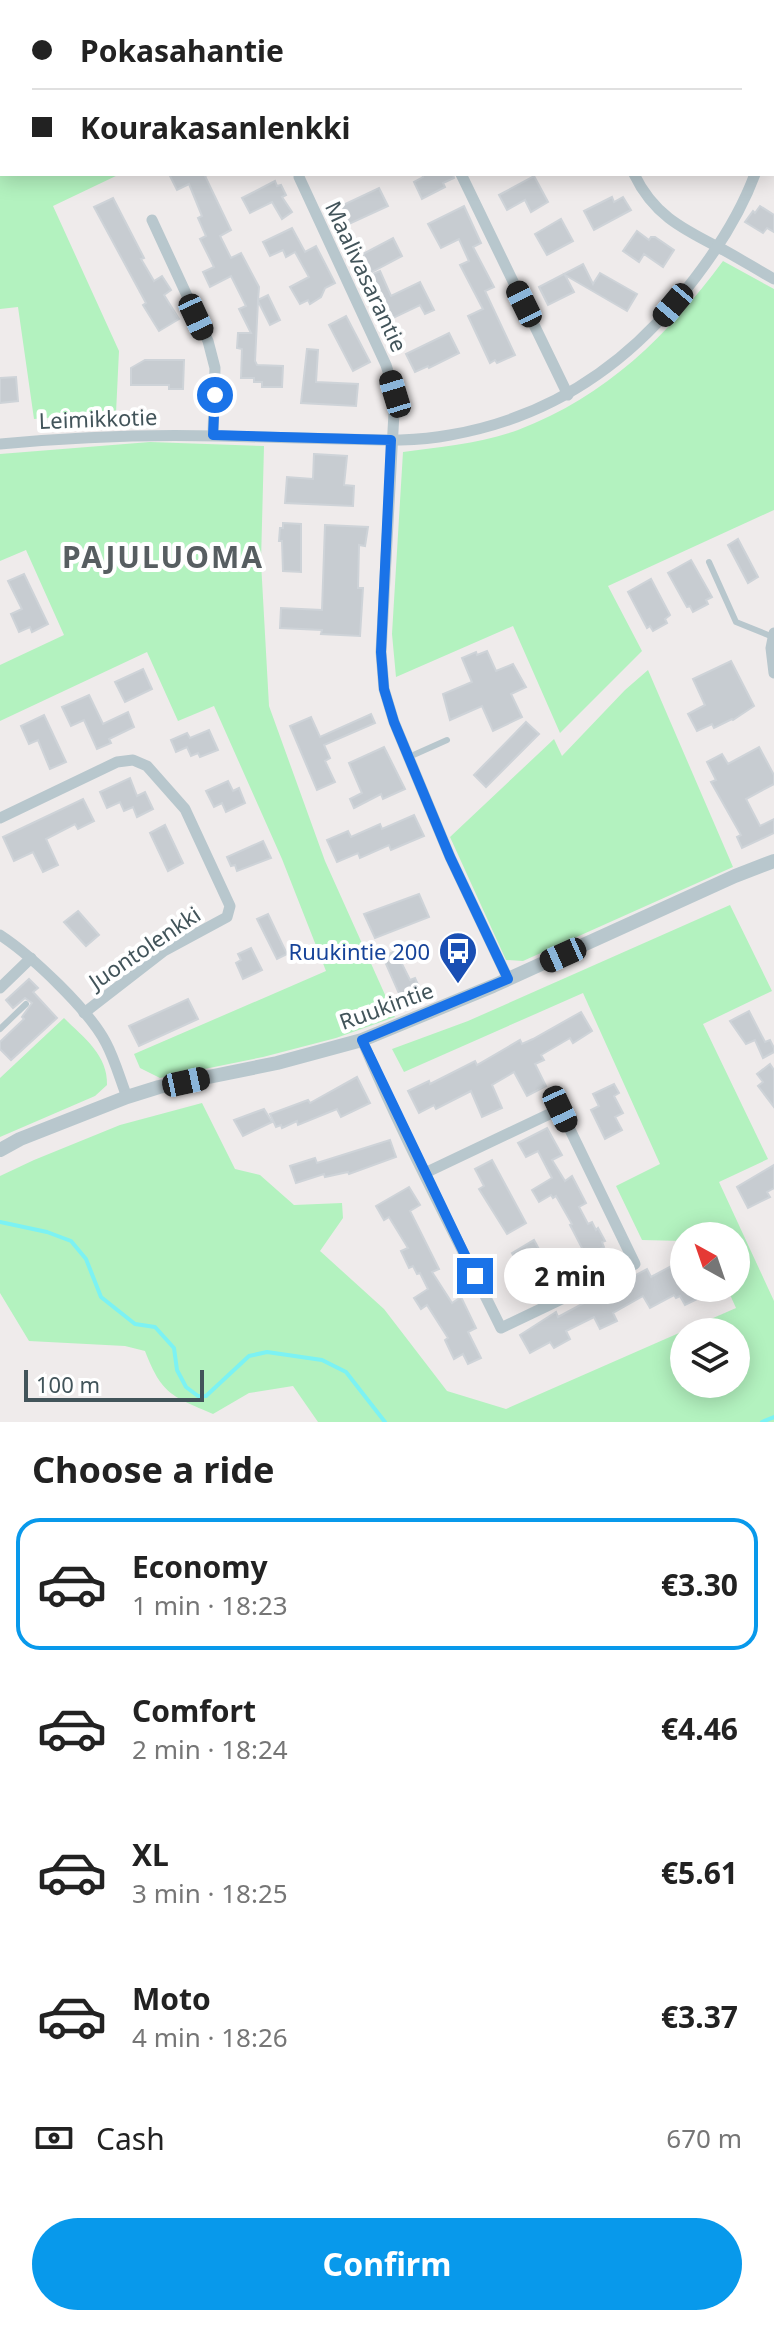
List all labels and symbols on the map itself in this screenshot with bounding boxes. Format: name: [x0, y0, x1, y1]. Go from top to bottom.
street label: Maalivasarantie: [319, 196, 415, 356]
car: [503, 277, 545, 331]
car: [648, 279, 698, 331]
car: [175, 290, 217, 344]
car: [377, 368, 413, 420]
route start: [197, 377, 233, 413]
street label: Leimikkotie: [38, 401, 158, 435]
district label: PAJULUOMA: [62, 536, 264, 577]
street label: Juontolenkki: [81, 899, 206, 997]
bus stop icon: Ruukintie 200: [437, 930, 479, 985]
car: [536, 934, 590, 976]
place label: Ruukintie 200: [289, 936, 430, 966]
street label: Ruukintie: [335, 974, 437, 1036]
car: [160, 1065, 212, 1099]
car: [539, 1082, 581, 1136]
north arrow: [670, 1222, 750, 1302]
callout: 2 min: [503, 1248, 635, 1304]
route end: [457, 1258, 493, 1294]
scale bar: [24, 1366, 204, 1402]

